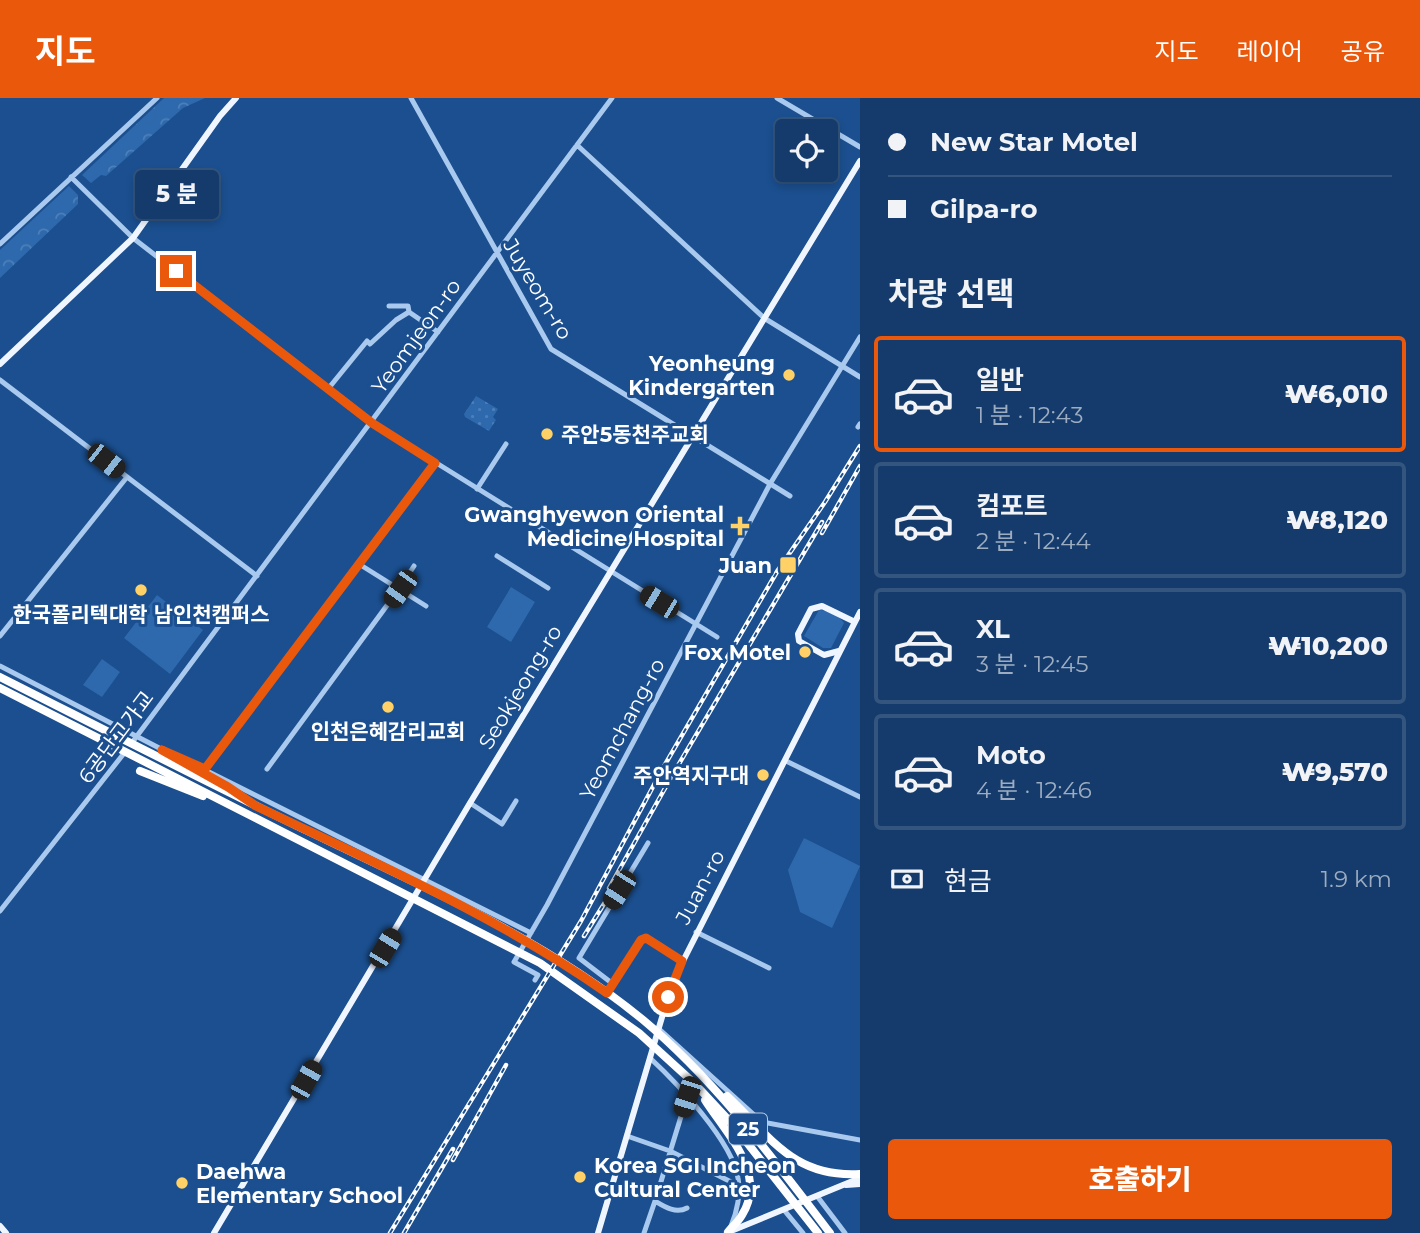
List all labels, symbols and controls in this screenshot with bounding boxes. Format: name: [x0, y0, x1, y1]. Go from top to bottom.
text: 지도: [35, 31, 96, 71]
text: 지도: [1154, 37, 1199, 66]
text: 레이어: [1237, 37, 1303, 66]
text: 공유: [1341, 37, 1385, 66]
map controls: [775, 119, 838, 182]
button: locate: [775, 119, 838, 182]
text: New Star Motel: [930, 126, 1138, 158]
callout: 5 분: [134, 170, 218, 218]
text: 5 분: [156, 180, 198, 208]
text: Gilpa-ro: [930, 193, 1038, 225]
street label: Juyeom-ro: [498, 233, 578, 344]
route end: [160, 255, 192, 287]
street label: Yeomjeon-ro: [366, 274, 466, 398]
text: 차량 선택: [888, 274, 1015, 313]
place label: Yeonheung Kindergarten: [628, 351, 775, 400]
icon: car: [892, 363, 955, 426]
text: 일반: [976, 364, 1024, 396]
marker: Yeonheung Kindergarten: [781, 367, 797, 383]
text: ₩6,010: [1285, 378, 1388, 410]
text: 1 분 · 12:43: [976, 401, 1083, 429]
place label: 주안5동천주교회: [561, 422, 709, 447]
marker: 주안5동천주교회: [539, 426, 555, 442]
car: [83, 440, 130, 482]
icon: car: [892, 489, 955, 552]
text: 컴포트: [976, 490, 1048, 522]
place label: Gwanghyewon Oriental Medicine Hospital: [464, 502, 724, 551]
text: ₩8,120: [1286, 504, 1388, 536]
marker: Gwanghyewon Oriental Medicine Hospital: [730, 516, 750, 536]
text: 2 분 · 12:44: [976, 527, 1091, 555]
place label: Juan: [718, 553, 772, 578]
marker: Juan: [778, 555, 798, 575]
car: [380, 566, 421, 612]
marker: 한국폴리텍대학 남인천캠퍼스: [133, 582, 149, 598]
car: [636, 582, 683, 622]
place label: 한국폴리텍대학 남인천캠퍼스: [12, 602, 270, 627]
text: XL: [976, 613, 1010, 645]
icon: car: [892, 615, 955, 678]
street label: Seokjeong-ro: [473, 620, 567, 754]
text: ₩10,200: [1268, 630, 1388, 662]
place label: Fox Motel: [684, 640, 791, 665]
marker: Fox Motel: [797, 644, 813, 660]
text: 3 분 · 12:45: [976, 650, 1088, 678]
street label: Yeomchang-ro: [574, 654, 670, 804]
street label: 6공단고가교: [73, 686, 159, 788]
marker: 인천은혜감리교회: [380, 699, 396, 715]
place label: 인천은혜감리교회: [311, 719, 465, 744]
text: Moto: [976, 739, 1046, 771]
icon: car: [892, 741, 955, 804]
text: ₩9,570: [1282, 756, 1388, 788]
place label: 주안역지구대: [633, 763, 749, 788]
marker: 주안역지구대: [755, 767, 771, 783]
text: 4 분 · 12:46: [976, 776, 1092, 804]
street label: Juan-ro: [670, 846, 730, 929]
icon: cash: [888, 860, 926, 898]
text: 현금: [944, 865, 992, 897]
text: 1.9 km: [1321, 865, 1392, 893]
car: [599, 867, 640, 913]
car: [366, 925, 405, 971]
route start: [652, 981, 684, 1013]
car: [287, 1057, 326, 1103]
car: [671, 1074, 704, 1120]
road number: 25: [729, 1113, 767, 1144]
button: 호출하기: [888, 1139, 1392, 1219]
place label: Korea SGI Incheon Cultural Center: [594, 1153, 796, 1202]
place label: Daehwa Elementary School: [196, 1159, 403, 1208]
marker: Korea SGI Incheon Cultural Center: [572, 1169, 588, 1185]
marker: Daehwa Elementary School: [174, 1175, 190, 1191]

